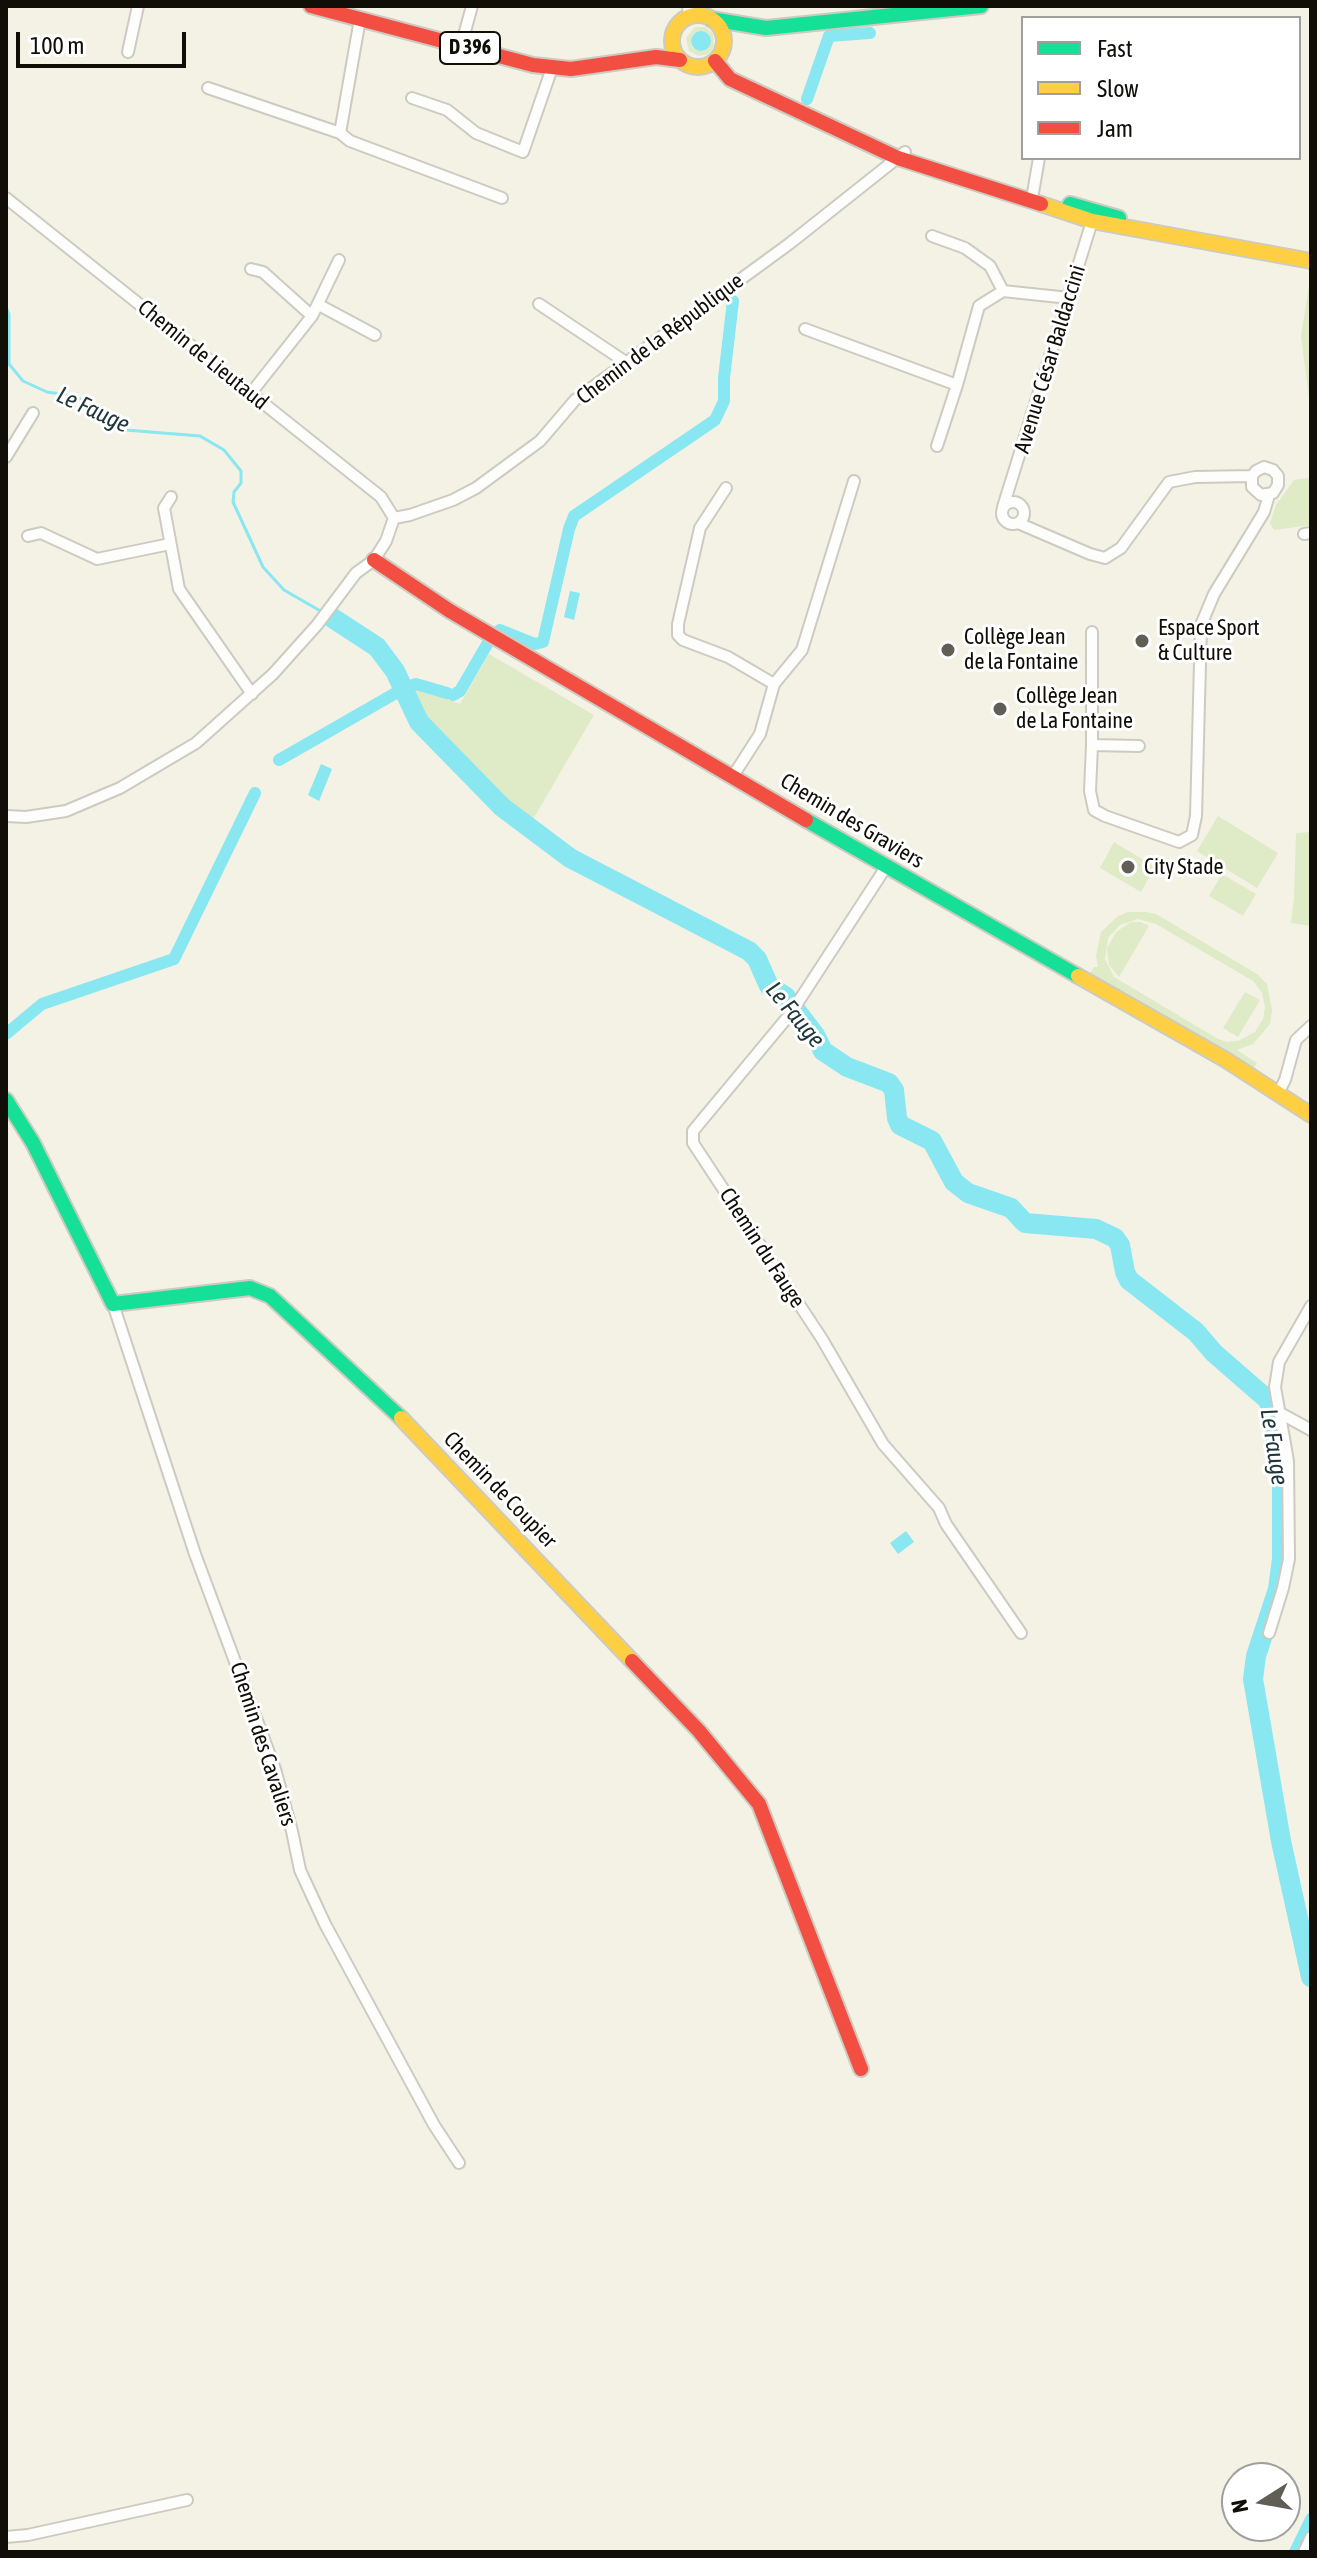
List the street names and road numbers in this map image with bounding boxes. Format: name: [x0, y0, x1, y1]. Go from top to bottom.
road number: D 396: [440, 32, 500, 64]
street label: Avenue César Baldaccini: [1009, 262, 1091, 456]
street label: Chemin de la République: [571, 268, 749, 410]
street label: Chemin de Lieutaud: [132, 294, 274, 416]
street label: Chemin des Graviers: [775, 768, 929, 874]
street label: Chemin du Fauge: [713, 1183, 811, 1313]
street label: Chemin de Coupier: [438, 1426, 562, 1554]
street label: Chemin des Cavaliers: [224, 1659, 302, 1829]

